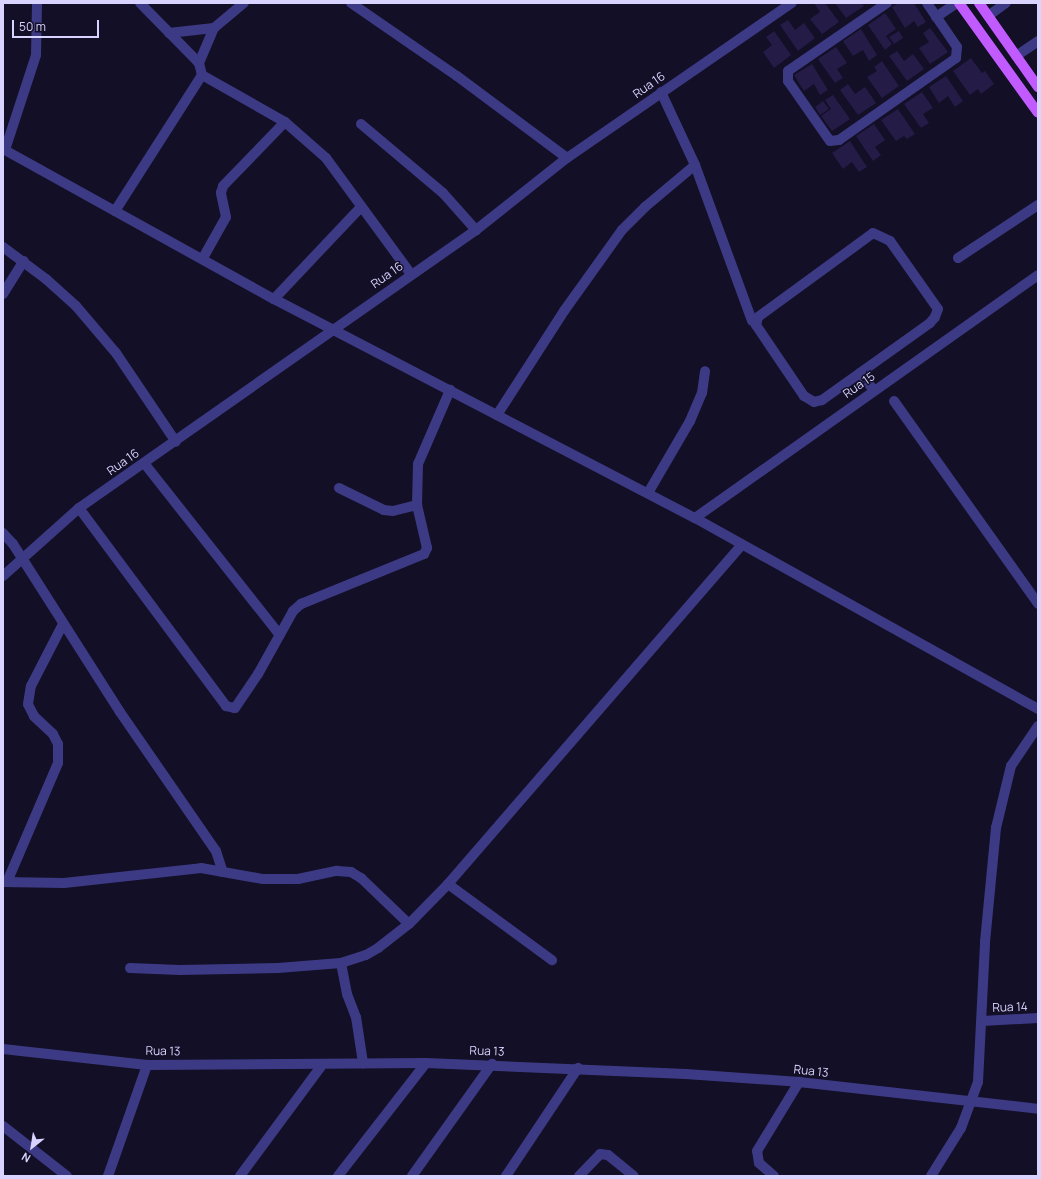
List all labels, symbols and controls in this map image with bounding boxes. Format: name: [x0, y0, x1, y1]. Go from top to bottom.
scale bar: [14, 12, 101, 38]
text: 50 m: [19, 18, 46, 35]
street label: Rua 16: [630, 69, 668, 101]
street label: Rua 16: [368, 259, 406, 291]
street label: Rua 15: [840, 369, 878, 401]
street label: Rua 16: [104, 446, 142, 478]
street label: Rua 14: [992, 999, 1028, 1015]
street label: Rua 13: [145, 1043, 181, 1059]
street label: Rua 13: [469, 1043, 505, 1059]
street label: Rua 13: [793, 1062, 829, 1080]
north arrow: [12, 1127, 52, 1167]
text: N: [19, 1149, 33, 1166]

